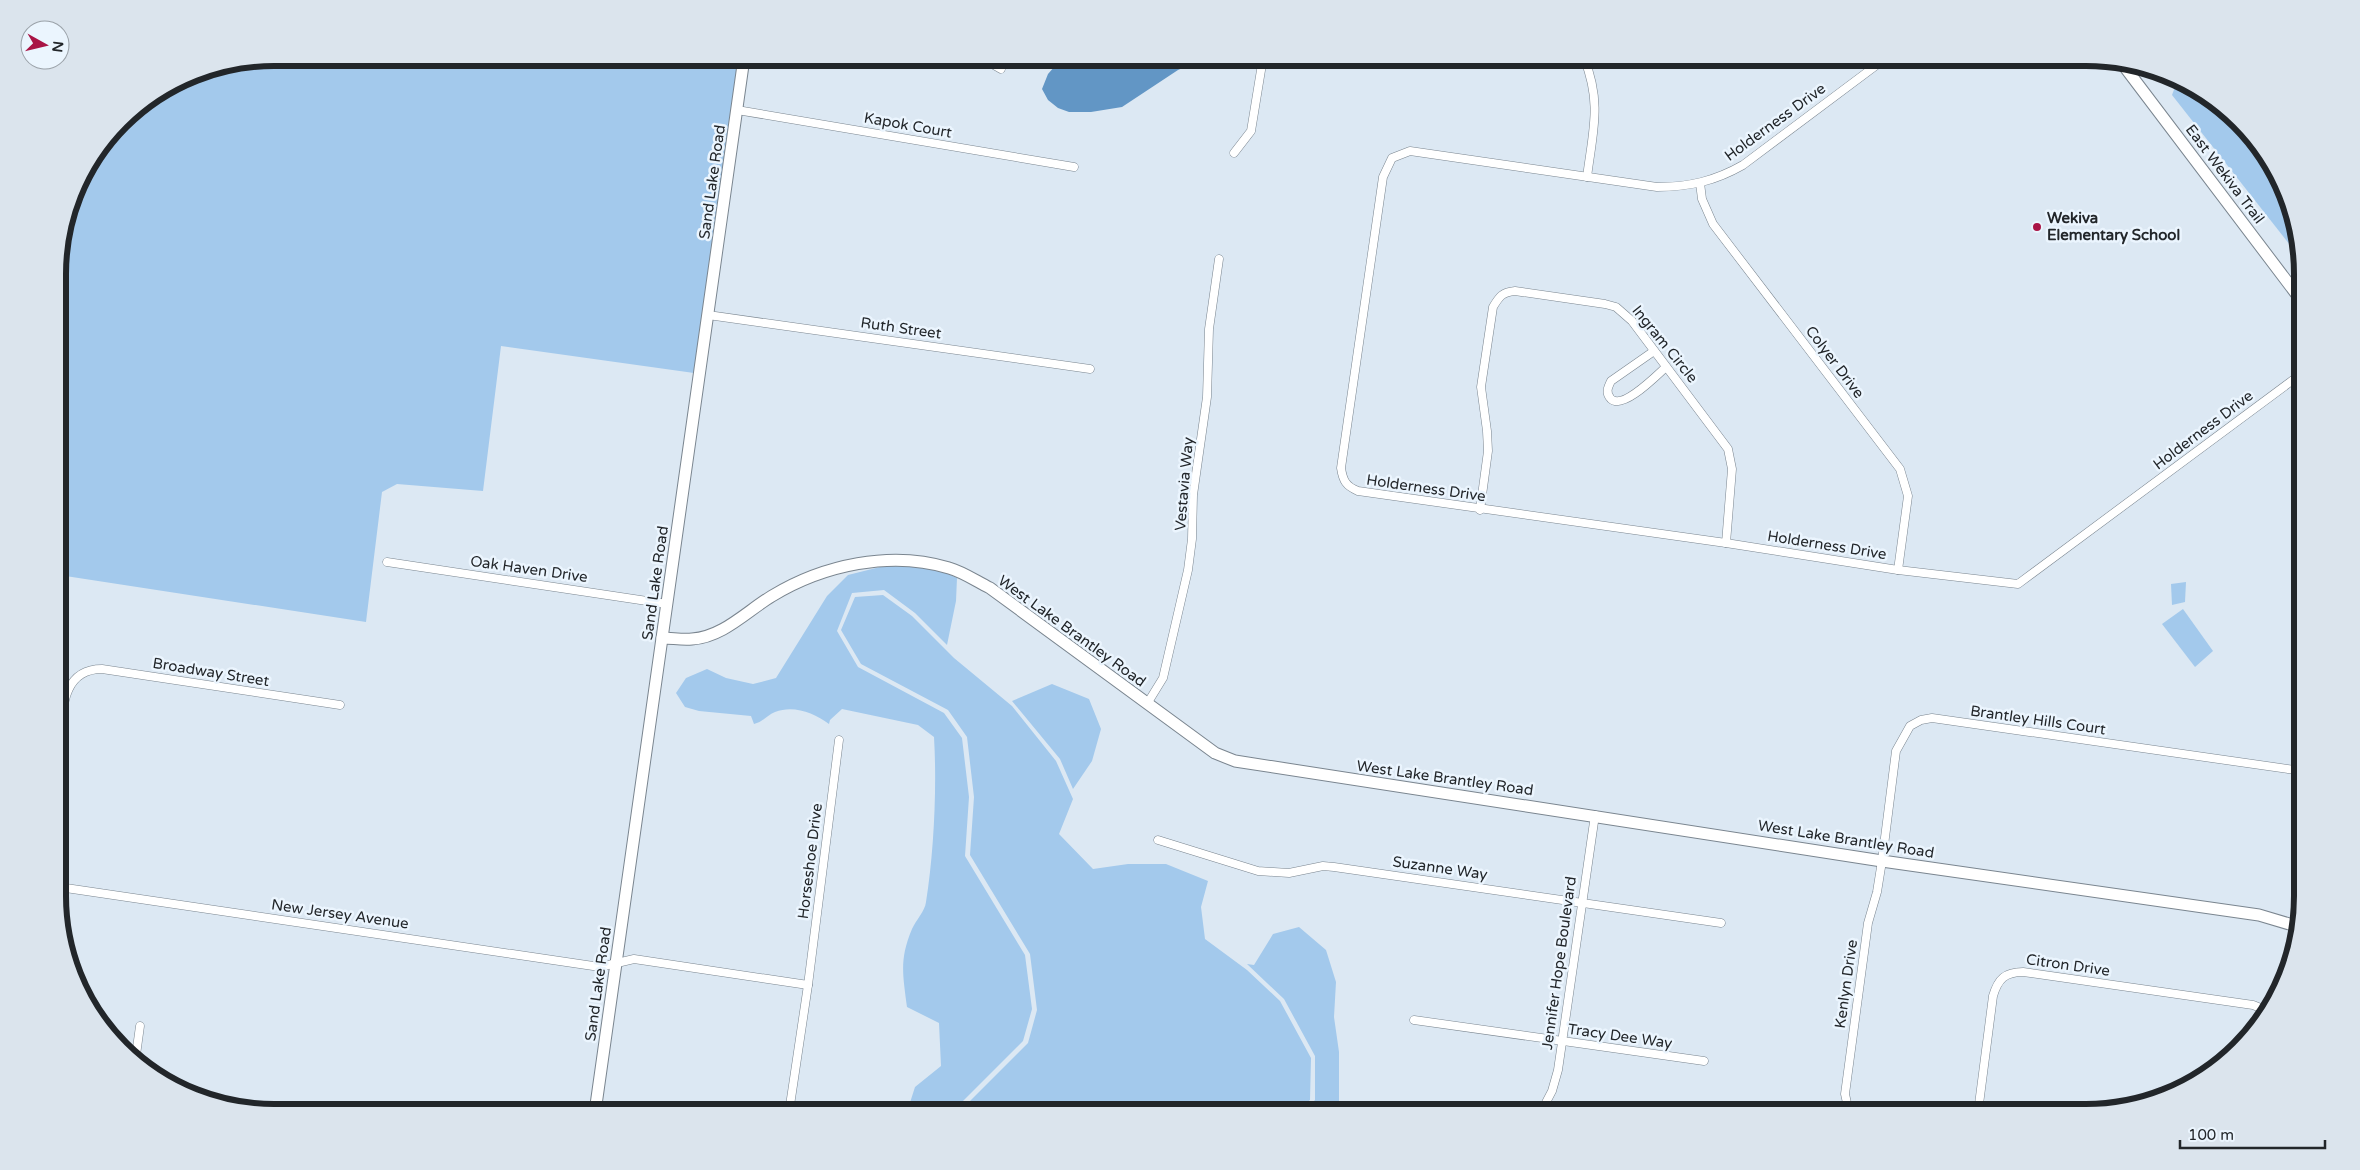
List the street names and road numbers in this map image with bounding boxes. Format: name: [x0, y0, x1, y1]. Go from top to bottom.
street label: Holderness Drive: [1721, 79, 1829, 165]
street label: Kapok Court: [863, 108, 954, 142]
street label: East Wekiva Trail: [2182, 121, 2268, 227]
street label: Sand Lake Road: [695, 124, 729, 240]
street label: Ingram Circle: [1628, 302, 1702, 386]
street label: Ruth Street: [859, 313, 943, 343]
street label: Colyer Drive: [1802, 322, 1868, 402]
street label: Holderness Drive: [2149, 387, 2257, 473]
street label: Vestavia Way: [1171, 436, 1197, 532]
street label: Holderness Drive: [1365, 471, 1487, 505]
street label: Sand Lake Road: [638, 525, 672, 641]
street label: Holderness Drive: [1766, 527, 1888, 563]
street label: Oak Haven Drive: [469, 552, 589, 586]
street label: West Lake Brantley Road: [995, 571, 1149, 691]
street label: Broadway Street: [151, 654, 271, 690]
street label: Brantley Hills Court: [1969, 702, 2107, 738]
street label: West Lake Brantley Road: [1356, 757, 1534, 799]
street label: Horseshoe Drive: [794, 802, 826, 920]
street label: West Lake Brantley Road: [1757, 816, 1935, 862]
street label: Suzanne Way: [1391, 852, 1489, 884]
street label: Jennifer Hope Boulevard: [1538, 875, 1580, 1051]
street label: New Jersey Avenue: [270, 895, 410, 933]
street label: Sand Lake Road: [581, 926, 615, 1042]
street label: Kenlyn Drive: [1831, 938, 1861, 1030]
street label: Citron Drive: [2025, 950, 2111, 980]
street label: Tracy Dee Way: [1567, 1020, 1673, 1052]

